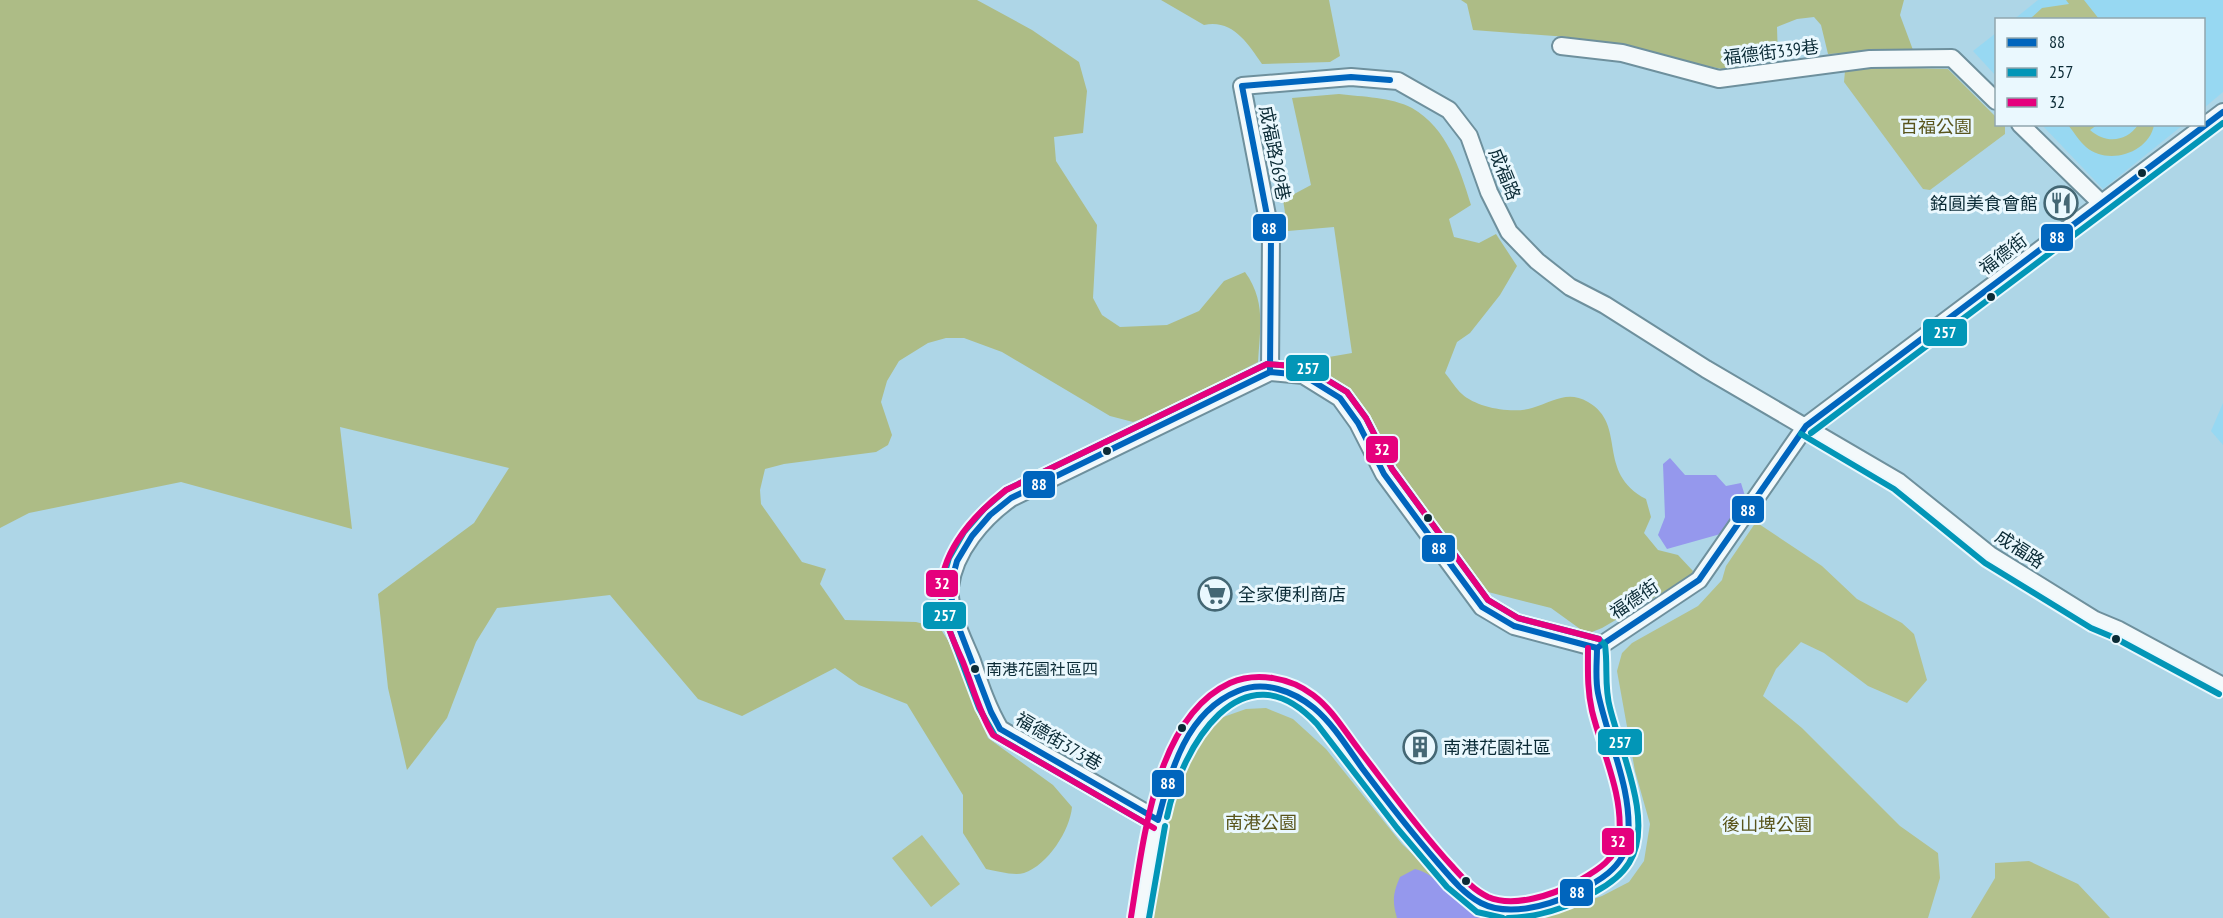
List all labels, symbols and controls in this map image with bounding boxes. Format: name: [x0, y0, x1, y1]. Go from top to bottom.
legend: [1995, 18, 2205, 126]
text: 88: [2049, 30, 2065, 53]
street label: 福德街339巷: [1722, 35, 1820, 69]
text: 257: [2049, 60, 2073, 83]
text: 32: [2049, 90, 2065, 113]
street label: 成福路269巷: [1255, 104, 1295, 202]
park label: 百福公園: [1900, 115, 1972, 138]
street label: 成福路: [1484, 145, 1526, 203]
unlabelled marker: [2136, 167, 2148, 179]
restaurant icon: 銘圓美食會館: [2043, 185, 2079, 221]
place label: 銘圓美食會館: [1930, 192, 2038, 215]
line badge: 88: [1252, 213, 1287, 242]
text: 88: [1261, 218, 1277, 238]
line badge: 88: [2040, 223, 2074, 252]
text: 88: [2049, 227, 2065, 247]
street label: 福德街: [1975, 229, 2031, 279]
unlabelled marker: [1985, 291, 1997, 303]
line badge: 257: [1922, 318, 1968, 347]
text: 257: [1934, 322, 1956, 342]
line badge: 257: [1285, 354, 1330, 382]
text: 257: [1297, 358, 1319, 378]
line badge: 32: [1365, 435, 1399, 464]
text: 32: [1374, 439, 1390, 459]
unlabelled marker: [1101, 445, 1113, 457]
line badge: 88: [1022, 470, 1056, 499]
text: 88: [1031, 474, 1047, 494]
line badge: 88: [1731, 495, 1765, 524]
text: 88: [1740, 500, 1756, 520]
unlabelled marker: [1422, 512, 1434, 524]
street label: 成福路: [1991, 525, 2049, 573]
line badge: 88: [1421, 534, 1456, 563]
text: 88: [1431, 538, 1447, 558]
line badge: 32: [925, 569, 959, 598]
text: 32: [934, 573, 950, 593]
street label: 福德街: [1605, 574, 1663, 624]
supermarket icon: 全家便利商店: [1197, 576, 1233, 612]
place label: 全家便利商店: [1238, 583, 1346, 606]
line badge: 257: [922, 601, 967, 630]
text: 257: [934, 605, 956, 625]
unlabelled marker: [2110, 633, 2122, 645]
place label: 南港花園社區四: [986, 659, 1098, 679]
marker: 南港花園社區四: [969, 663, 981, 675]
street label: 福德街373巷: [1012, 707, 1106, 775]
unlabelled marker: [1176, 722, 1188, 734]
line badge: 257: [1597, 728, 1643, 756]
building icon: 南港花園社區: [1402, 729, 1438, 765]
text: 257: [1609, 732, 1631, 752]
place label: 南港花園社區: [1443, 736, 1551, 759]
line badge: 88: [1151, 769, 1185, 798]
text: 88: [1160, 773, 1176, 793]
park label: 南港公園: [1225, 811, 1297, 834]
park label: 後山埤公園: [1722, 813, 1812, 836]
line badge: 32: [1601, 827, 1635, 856]
text: 32: [1610, 831, 1626, 851]
unlabelled marker: [1460, 875, 1472, 887]
line badge: 88: [1559, 878, 1594, 907]
text: 88: [1569, 882, 1585, 902]

